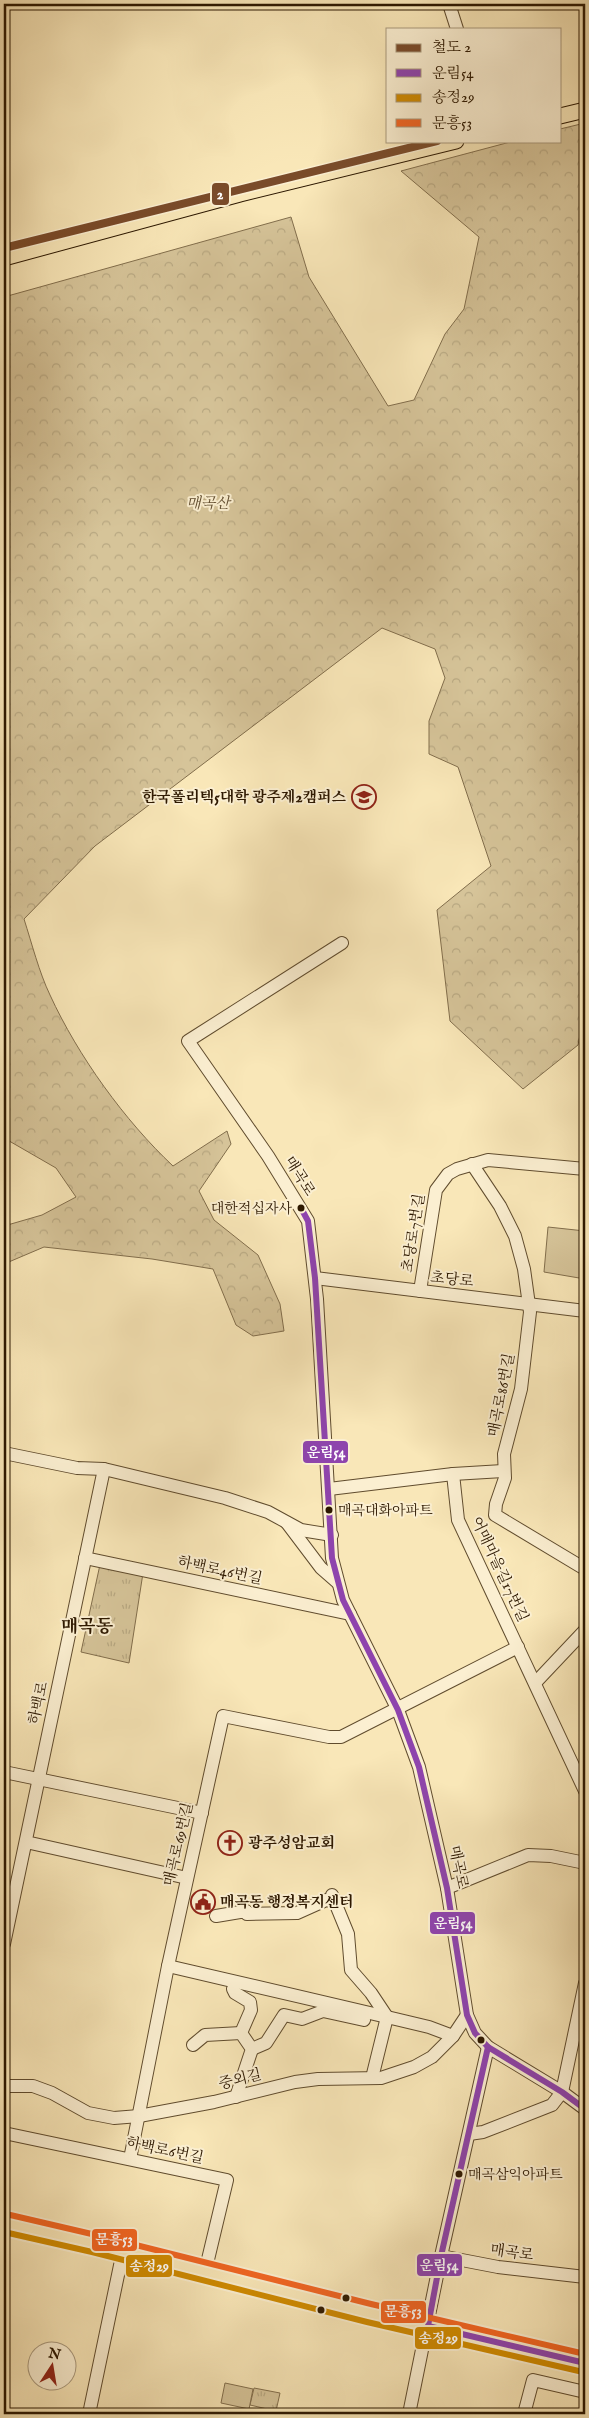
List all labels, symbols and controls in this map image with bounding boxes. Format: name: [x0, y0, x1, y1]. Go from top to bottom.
legend: [386, 28, 562, 142]
text: 철도 2: [432, 38, 471, 57]
text: 운림54: [432, 64, 474, 83]
text: 송정29: [432, 88, 475, 107]
text: 문흥53: [432, 114, 472, 133]
line badge: 2: [211, 182, 230, 206]
text: 2: [217, 186, 224, 204]
park label: 매곡산: [186, 494, 232, 513]
school or university icon: 한국폴리텍5대학 광주제2캠퍼스: [351, 784, 377, 810]
place label: 한국폴리텍5대학 광주제2캠퍼스: [142, 788, 347, 807]
street label: 매곡로: [280, 1153, 319, 1200]
street label: 초당로7번길: [398, 1192, 429, 1274]
place label: 대한적십자사: [211, 1200, 292, 1218]
marker: 대한적십자사: [296, 1203, 306, 1213]
street label: 초당로: [429, 1268, 475, 1291]
street label: 매곡로86번길: [484, 1352, 519, 1438]
line badge: 운림54: [302, 1440, 349, 1464]
text: 운림54: [307, 1444, 347, 1462]
place label: 매곡대화아파트: [338, 1502, 433, 1520]
marker: 매곡대화아파트: [324, 1505, 334, 1515]
street label: 어매마을길17번길: [467, 1514, 532, 1625]
street label: 하백로46번길: [176, 1552, 264, 1589]
district label: 매곡동: [61, 1616, 114, 1639]
street label: 하백로: [25, 1679, 52, 1726]
street label: 매곡로69번길: [160, 1800, 197, 1888]
church icon: 광주성암교회: [217, 1830, 243, 1856]
place label: 광주성암교회: [248, 1834, 335, 1853]
street label: 매곡로: [445, 1844, 472, 1891]
public building icon: 매곡동 행정복지센터: [190, 1889, 216, 1915]
place label: 매곡동 행정복지센터: [220, 1893, 354, 1912]
line badge: 운림54: [429, 1911, 476, 1935]
text: 운림54: [434, 1915, 474, 1933]
unlabelled marker: [476, 2035, 486, 2045]
street label: 중외길: [217, 2065, 264, 2094]
street label: 하백로6번길: [124, 2133, 205, 2168]
place label: 매곡삼익아파트: [468, 2166, 563, 2184]
marker: 매곡삼익아파트: [454, 2169, 464, 2179]
line badge: 문흥53: [91, 2228, 138, 2252]
text: 문흥53: [95, 2231, 133, 2249]
street label: 매곡로: [489, 2240, 535, 2265]
line badge: 운림54: [416, 2253, 463, 2277]
line badge: 송정29: [125, 2254, 173, 2278]
text: 운림54: [420, 2257, 460, 2275]
text: 송정29: [129, 2258, 169, 2276]
unlabelled marker: [341, 2293, 351, 2303]
line badge: 문흥53: [380, 2300, 427, 2324]
text: 문흥53: [384, 2303, 422, 2321]
unlabelled marker: [316, 2305, 326, 2315]
line badge: 송정29: [414, 2326, 462, 2350]
text: 송정29: [418, 2330, 458, 2348]
north arrow: [28, 2340, 78, 2390]
text: N: [46, 2344, 62, 2364]

